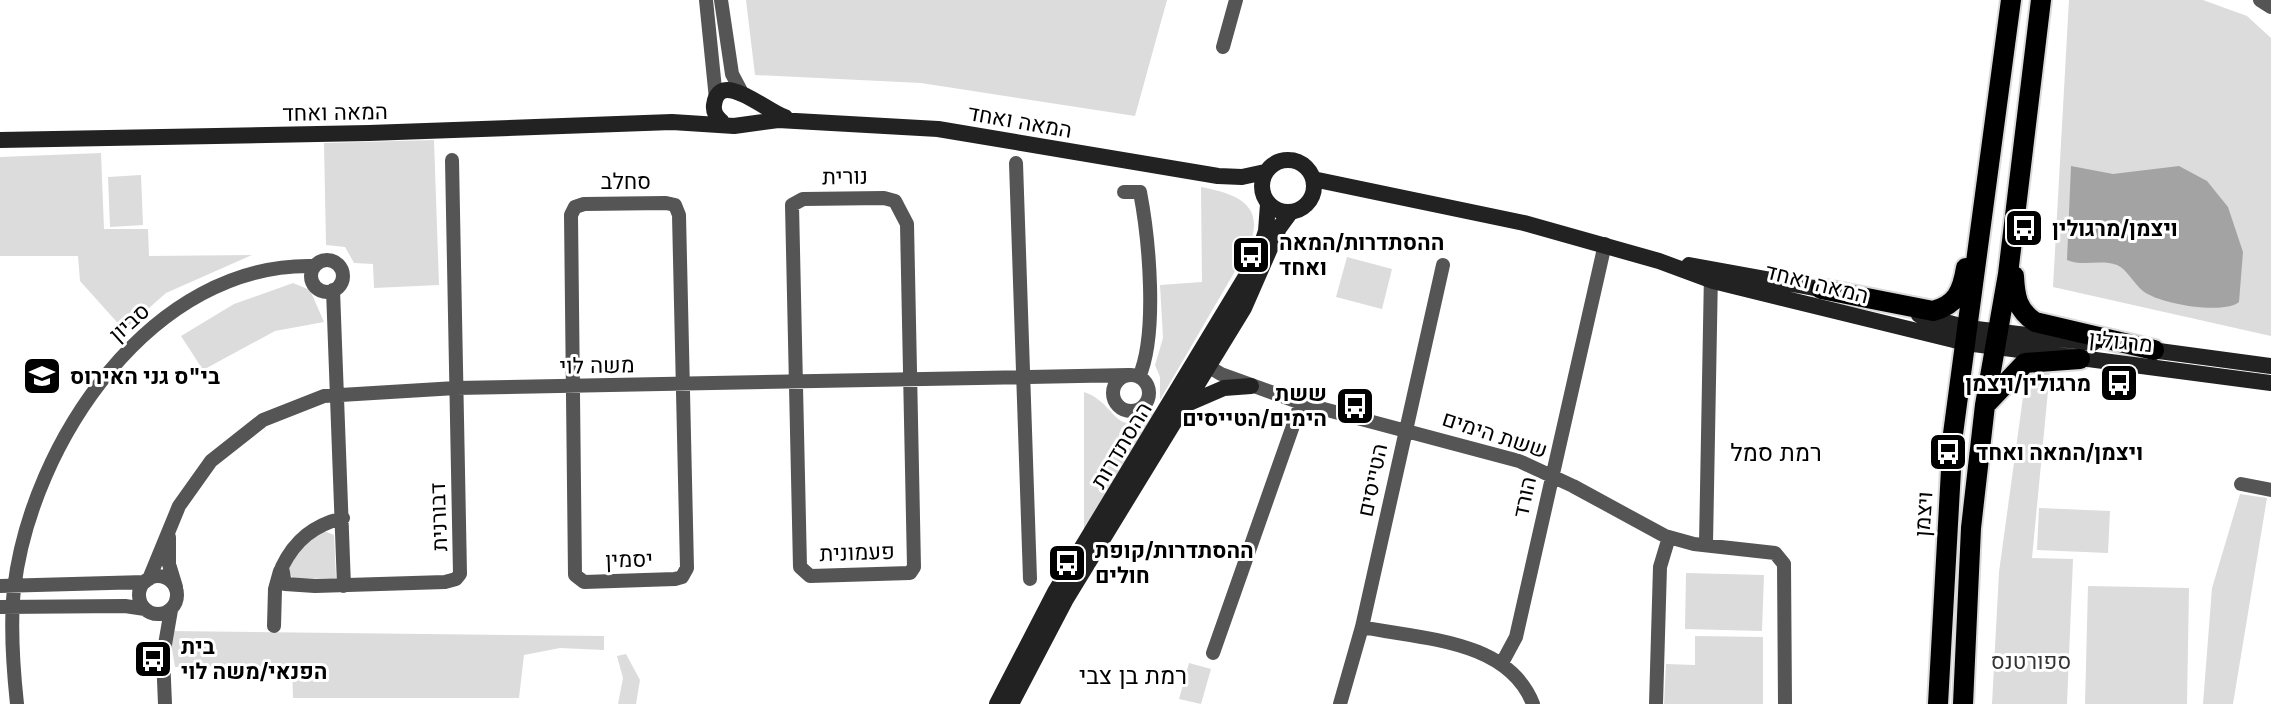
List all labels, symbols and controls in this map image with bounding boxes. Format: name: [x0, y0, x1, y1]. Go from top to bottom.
street label: המאה ואחד: [282, 98, 388, 126]
street label: המאה ואחד: [966, 99, 1074, 143]
street label: נורית: [822, 163, 868, 189]
street label: סחלב: [601, 168, 651, 194]
bus stop icon: ויצמן/מרגולין: [2003, 207, 2045, 249]
place label: ויצמן/מרגולין: [2052, 215, 2178, 241]
place label: ההסתדרות/המאה ואחד: [1279, 229, 1444, 280]
bus stop icon: ההסתדרות/המאה ואחד: [1230, 234, 1272, 276]
street label: המאה ואחד: [1763, 258, 1871, 308]
street label: סביון: [104, 297, 154, 347]
street label: מרגולין: [2088, 325, 2154, 357]
street label: משה לוי: [559, 351, 635, 379]
school or university icon: בי"ס גני האירוס: [21, 355, 63, 397]
bus stop icon: מרגולין/ויצמן: [2098, 362, 2140, 404]
place label: בי"ס גני האירוס: [70, 363, 220, 389]
place label: מרגולין/ויצמן: [1965, 370, 2091, 396]
place label: ששת הימים/הטייסים: [1182, 380, 1327, 431]
bus stop icon: ששת הימים/הטייסים: [1334, 385, 1376, 427]
street label: ההסתדרות: [1085, 397, 1157, 493]
street label: ששת הימים: [1439, 405, 1551, 463]
bus stop icon: ויצמן/המאה ואחד: [1927, 431, 1969, 473]
district label: רמת סמל: [1730, 438, 1822, 467]
place label: ויצמן/המאה ואחד: [1976, 439, 2143, 465]
street label: הטייסים: [1352, 441, 1392, 519]
street label: הורד: [1507, 474, 1541, 520]
street label: דבורנית: [424, 482, 452, 552]
street label: ויצמן: [1908, 490, 1938, 538]
place label: ההסתדרות/קופת חולים: [1095, 537, 1254, 588]
street label: פעמונית: [819, 538, 895, 566]
bus stop icon: ההסתדרות/קופת חולים: [1046, 542, 1088, 584]
street label: יסמין: [605, 545, 653, 573]
place label: בית הפנאי/משה לוי: [181, 633, 327, 684]
bus stop icon: בית הפנאי/משה לוי: [132, 638, 174, 680]
park label: ספורטנס: [1991, 648, 2071, 674]
district label: רמת בן צבי: [1079, 661, 1187, 690]

